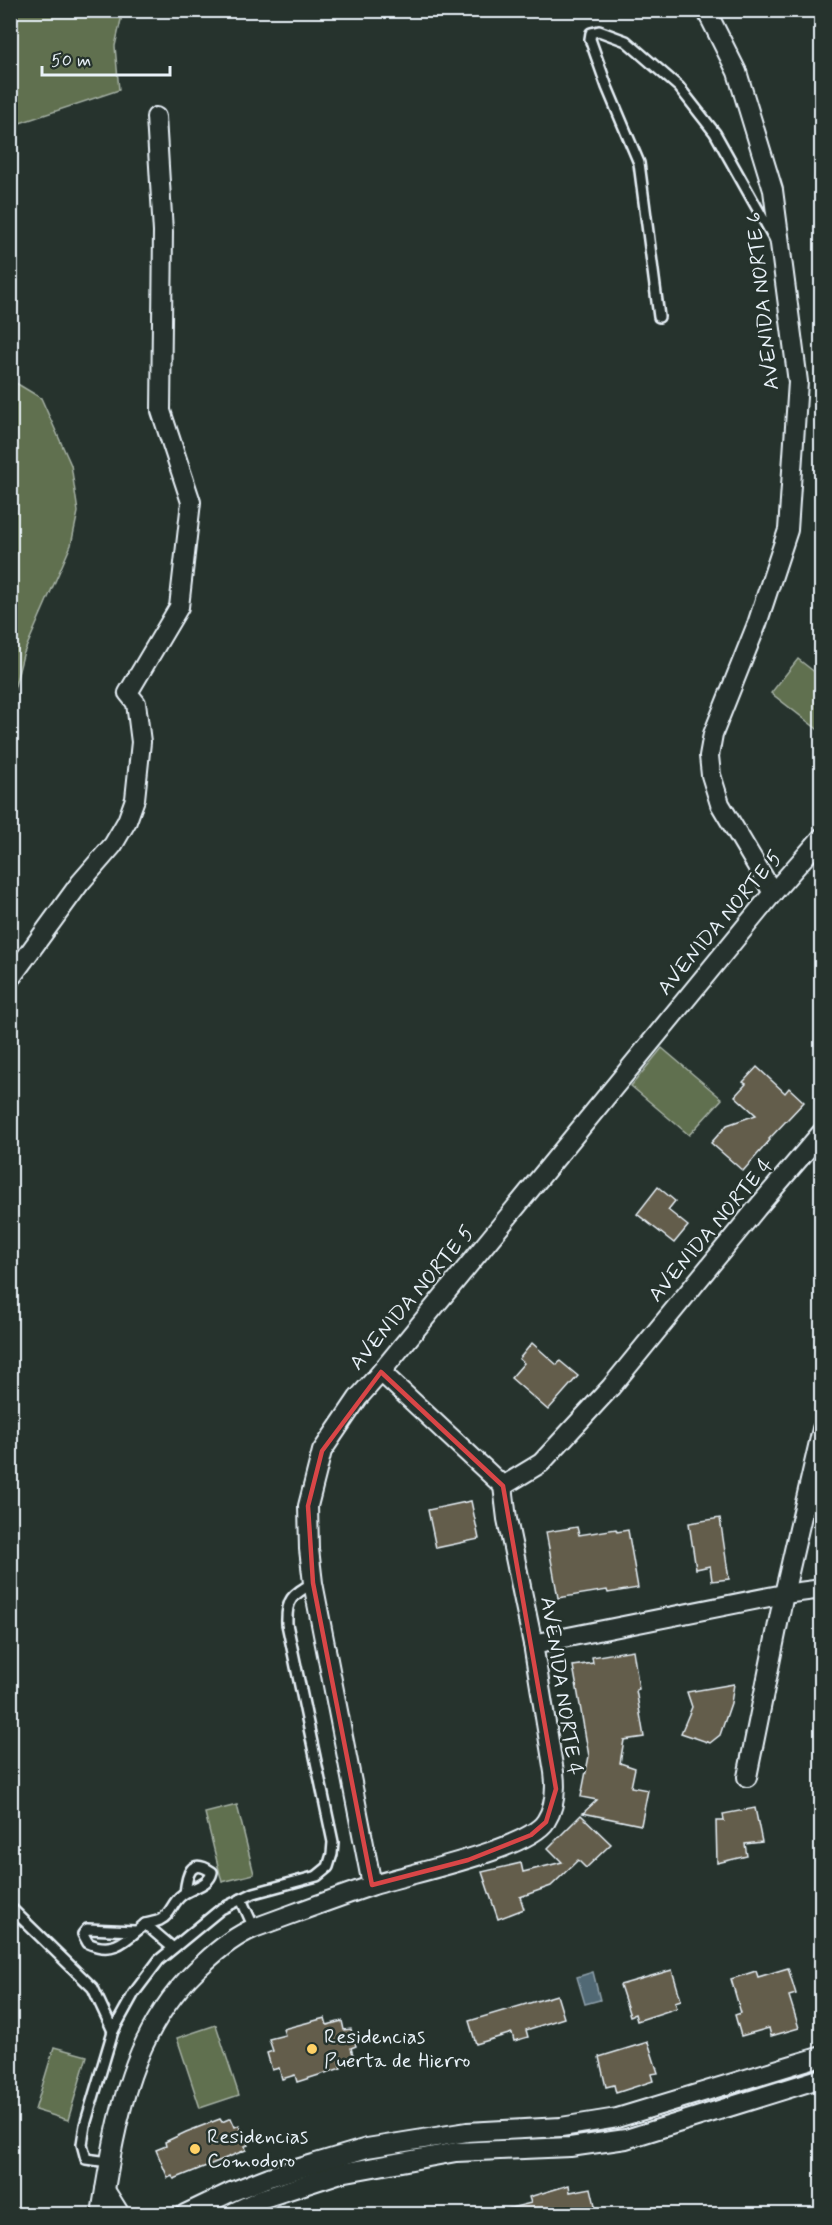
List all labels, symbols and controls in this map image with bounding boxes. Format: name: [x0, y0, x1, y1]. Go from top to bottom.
scale bar: [42, 39, 170, 77]
text: 50 m: [51, 49, 91, 73]
street label: AVENIDA NORTE 6: [740, 211, 786, 391]
street label: AVENIDA NORTE 5: [651, 845, 789, 1001]
street label: AVENIDA NORTE 4: [642, 1152, 780, 1308]
street label: AVENIDA NORTE 5: [343, 1220, 481, 1376]
street label: AVENIDA NORTE 4: [533, 1595, 589, 1777]
place label: Residencias Puerta de Hierro: [324, 2023, 471, 2075]
marker: Residencias Puerta de Hierro: [305, 2042, 319, 2056]
place label: Residencias Comodoro: [207, 2123, 308, 2175]
marker: Residencias Comodoro: [188, 2142, 202, 2156]

